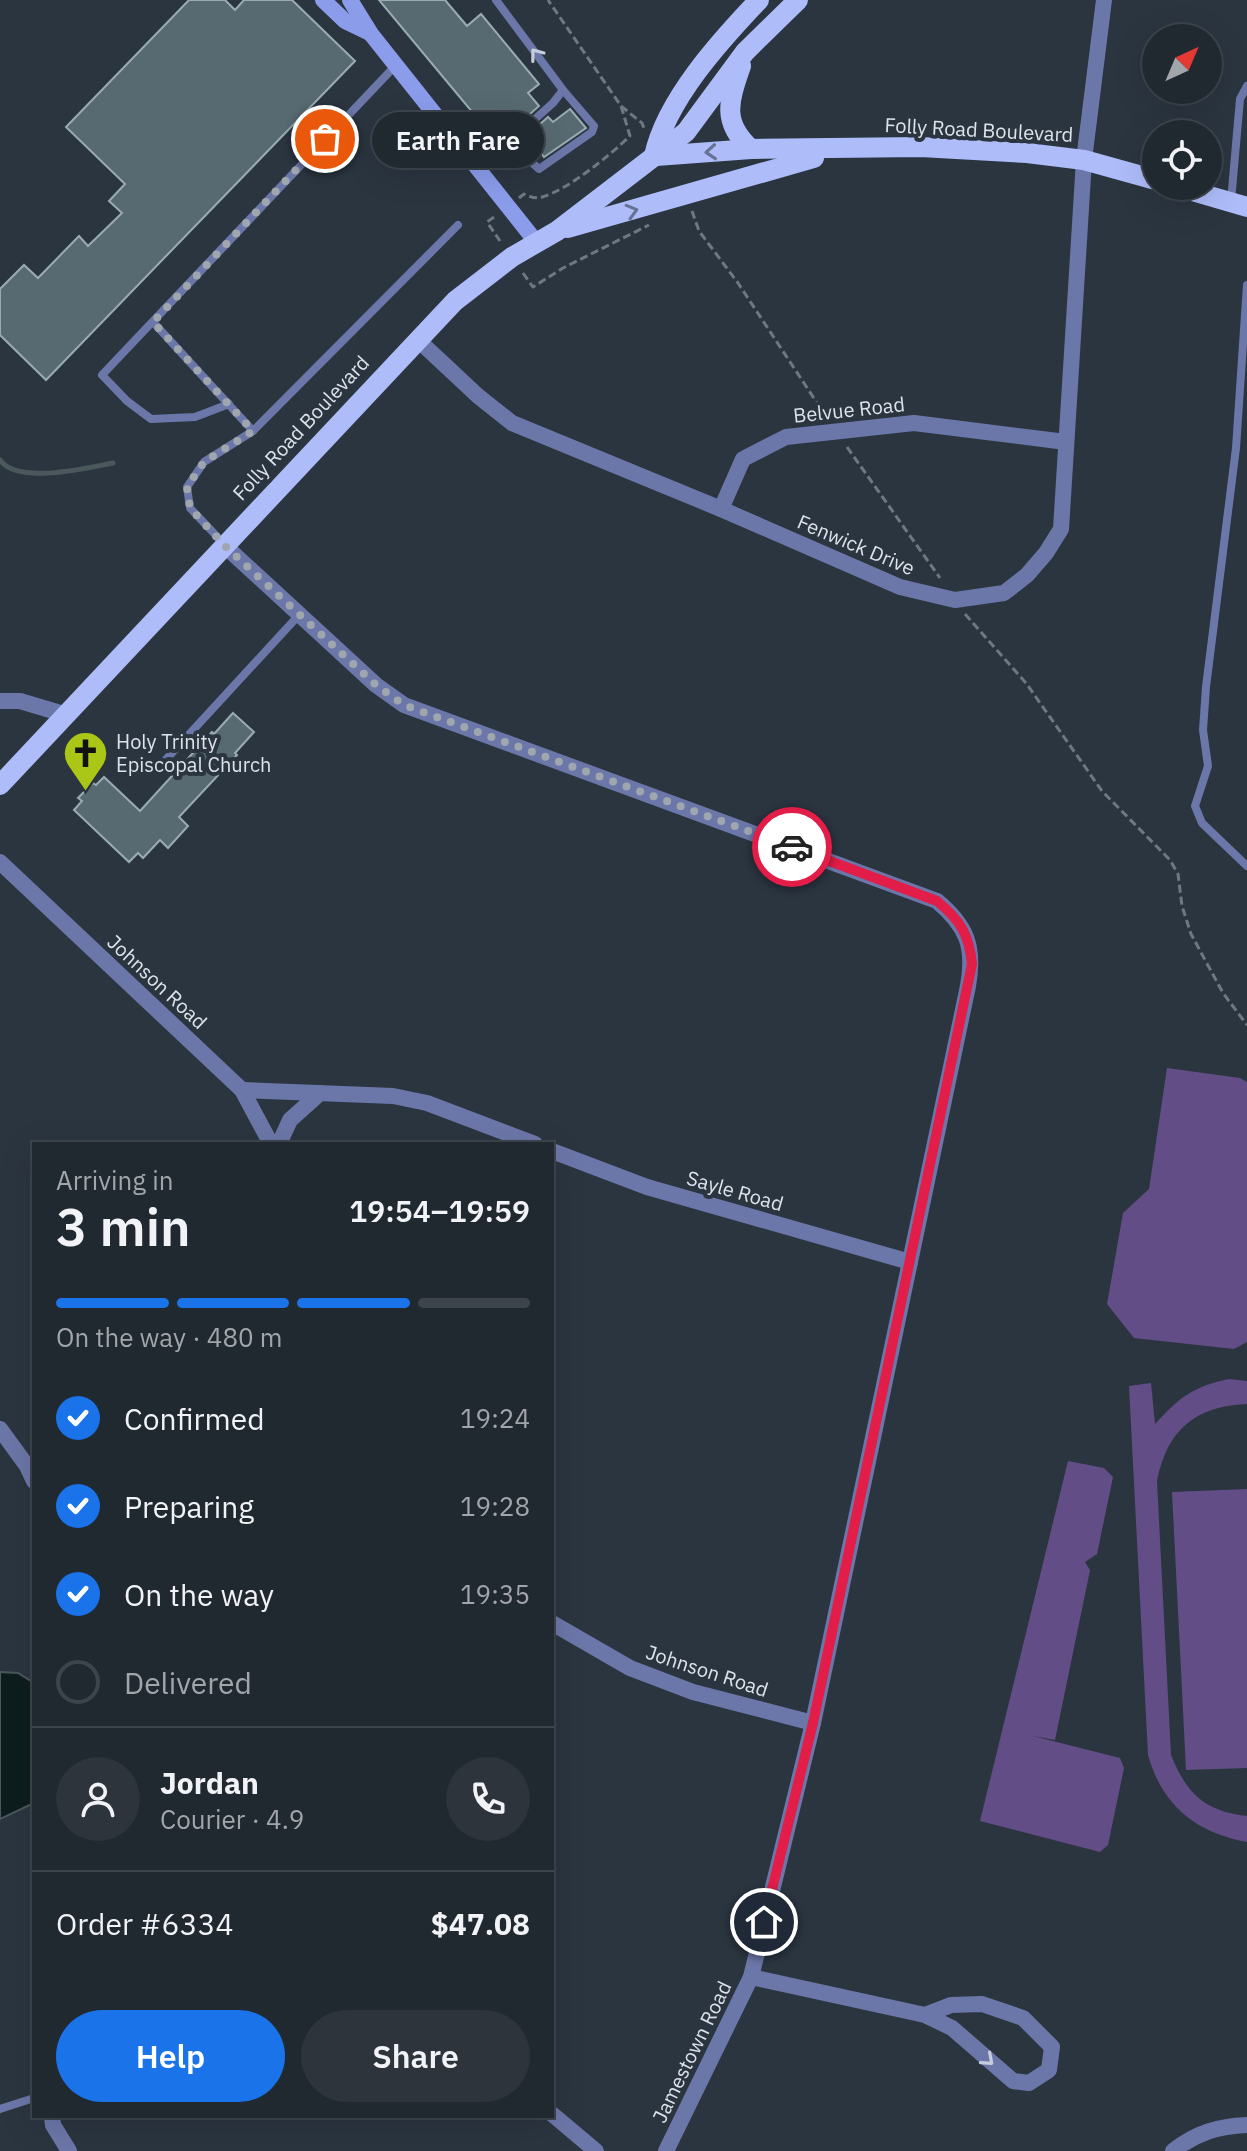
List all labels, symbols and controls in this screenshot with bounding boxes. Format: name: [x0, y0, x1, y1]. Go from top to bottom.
north arrow: [1142, 24, 1222, 104]
map controls: [1142, 24, 1222, 200]
one-way arrow: [531, 48, 545, 62]
pin: [291, 105, 359, 173]
callout: Earth Fare: [373, 111, 545, 167]
street label: Folly Road Boulevard: [884, 111, 1074, 148]
icon: bag: [303, 117, 347, 161]
button: locate: [1142, 120, 1222, 200]
text: Earth Fare: [396, 123, 520, 157]
one-way arrow: [705, 143, 718, 160]
one-way arrow: [625, 204, 639, 220]
street label: Folly Road Boulevard: [226, 349, 375, 506]
street label: Belvue Road: [792, 390, 906, 429]
street label: Fenwick Drive: [793, 508, 919, 581]
place label: Holy Trinity Episcopal Church: [116, 728, 271, 778]
church icon: Holy Trinity Episcopal Church: [61, 729, 109, 792]
courier: [752, 807, 832, 887]
icon: car: [770, 825, 814, 869]
street label: Johnson Road: [102, 928, 213, 1035]
text: Arriving in: [56, 1163, 173, 1197]
street label: Sayle Road: [684, 1164, 787, 1217]
text: 19:54–19:59: [349, 1191, 530, 1230]
text: 3 min: [56, 1193, 191, 1260]
text: On the way · 480 m: [56, 1320, 282, 1354]
icon: check: [56, 1396, 100, 1440]
text: Confirmed: [124, 1399, 265, 1438]
text: 19:24: [460, 1401, 530, 1435]
icon: check: [56, 1484, 100, 1528]
text: Preparing: [124, 1487, 254, 1526]
text: 19:28: [460, 1489, 530, 1523]
icon: check: [56, 1572, 100, 1616]
text: On the way: [124, 1575, 274, 1614]
text: 19:35: [460, 1577, 530, 1611]
street label: Johnson Road: [643, 1638, 772, 1703]
text: Delivered: [124, 1663, 252, 1702]
button: person: [56, 1757, 140, 1841]
button: phone: [446, 1757, 530, 1841]
text: Jordan: [160, 1763, 259, 1802]
text: Courier · 4.9: [160, 1802, 304, 1836]
pin: [730, 1888, 798, 1956]
icon: home: [742, 1900, 786, 1944]
text: Order #6334: [56, 1904, 233, 1943]
text: $47.08: [431, 1904, 530, 1943]
street label: Jamestown Road: [646, 1976, 738, 2127]
button: Help: [56, 2010, 285, 2102]
button: Share: [301, 2010, 530, 2102]
one-way arrow: [979, 2050, 993, 2064]

